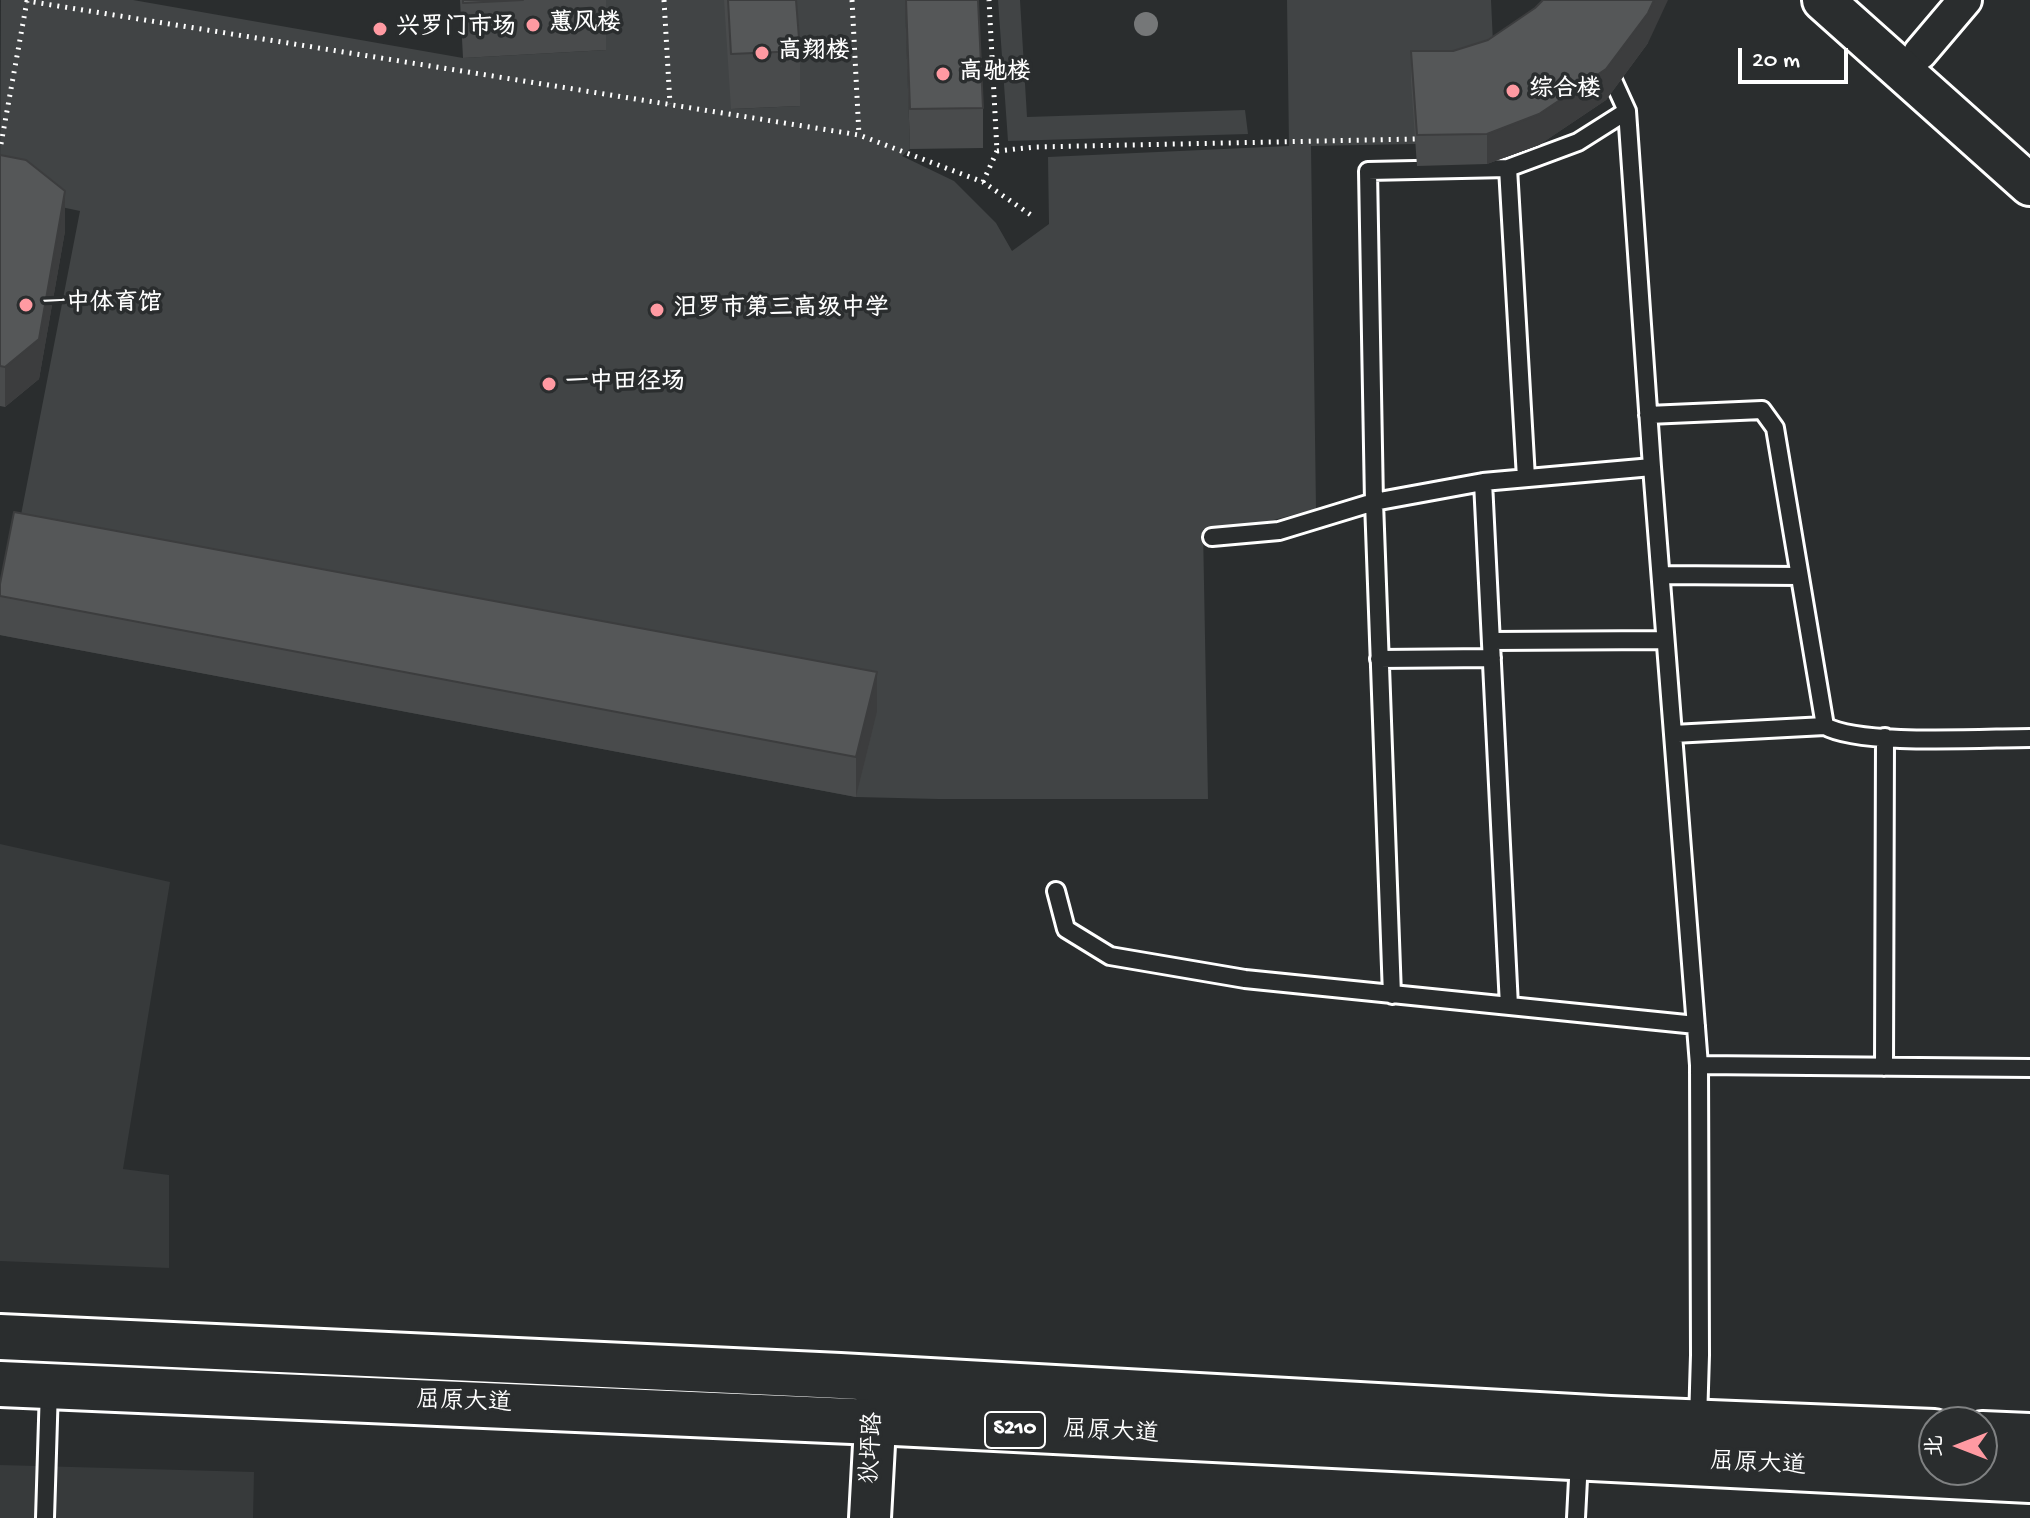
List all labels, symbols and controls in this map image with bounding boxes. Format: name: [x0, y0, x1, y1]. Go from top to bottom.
place label: 蕙风楼: [549, 11, 621, 39]
place label: 兴罗门市场: [396, 15, 516, 43]
marker: 蕙风楼: [524, 16, 542, 34]
marker: 兴罗门市场: [371, 20, 389, 38]
scale bar: [1742, 32, 1852, 82]
place label: 高翔楼: [778, 39, 850, 67]
marker: 高翔楼: [753, 44, 771, 62]
text: 20 m: [1752, 47, 1800, 76]
place label: 高驰楼: [959, 60, 1031, 88]
marker: 高驰楼: [934, 65, 952, 83]
place label: 综合楼: [1529, 77, 1601, 105]
marker: 综合楼: [1504, 82, 1522, 100]
place label: 一中体育馆: [42, 291, 162, 319]
marker: 一中体育馆: [17, 296, 35, 314]
place label: 汨罗市第三高级中学: [673, 296, 889, 324]
marker: 汨罗市第三高级中学: [648, 301, 666, 319]
place label: 一中田径场: [565, 370, 685, 398]
marker: 一中田径场: [540, 375, 558, 393]
street label: 屈原大道: [416, 1388, 512, 1420]
north arrow: [1918, 1406, 1998, 1486]
street label: 狄坪路: [858, 1411, 890, 1485]
road number: S210: [985, 1412, 1045, 1448]
street label: 屈原大道: [1062, 1417, 1160, 1451]
text: 北: [1923, 1435, 1949, 1457]
street label: 屈原大道: [1709, 1449, 1807, 1483]

